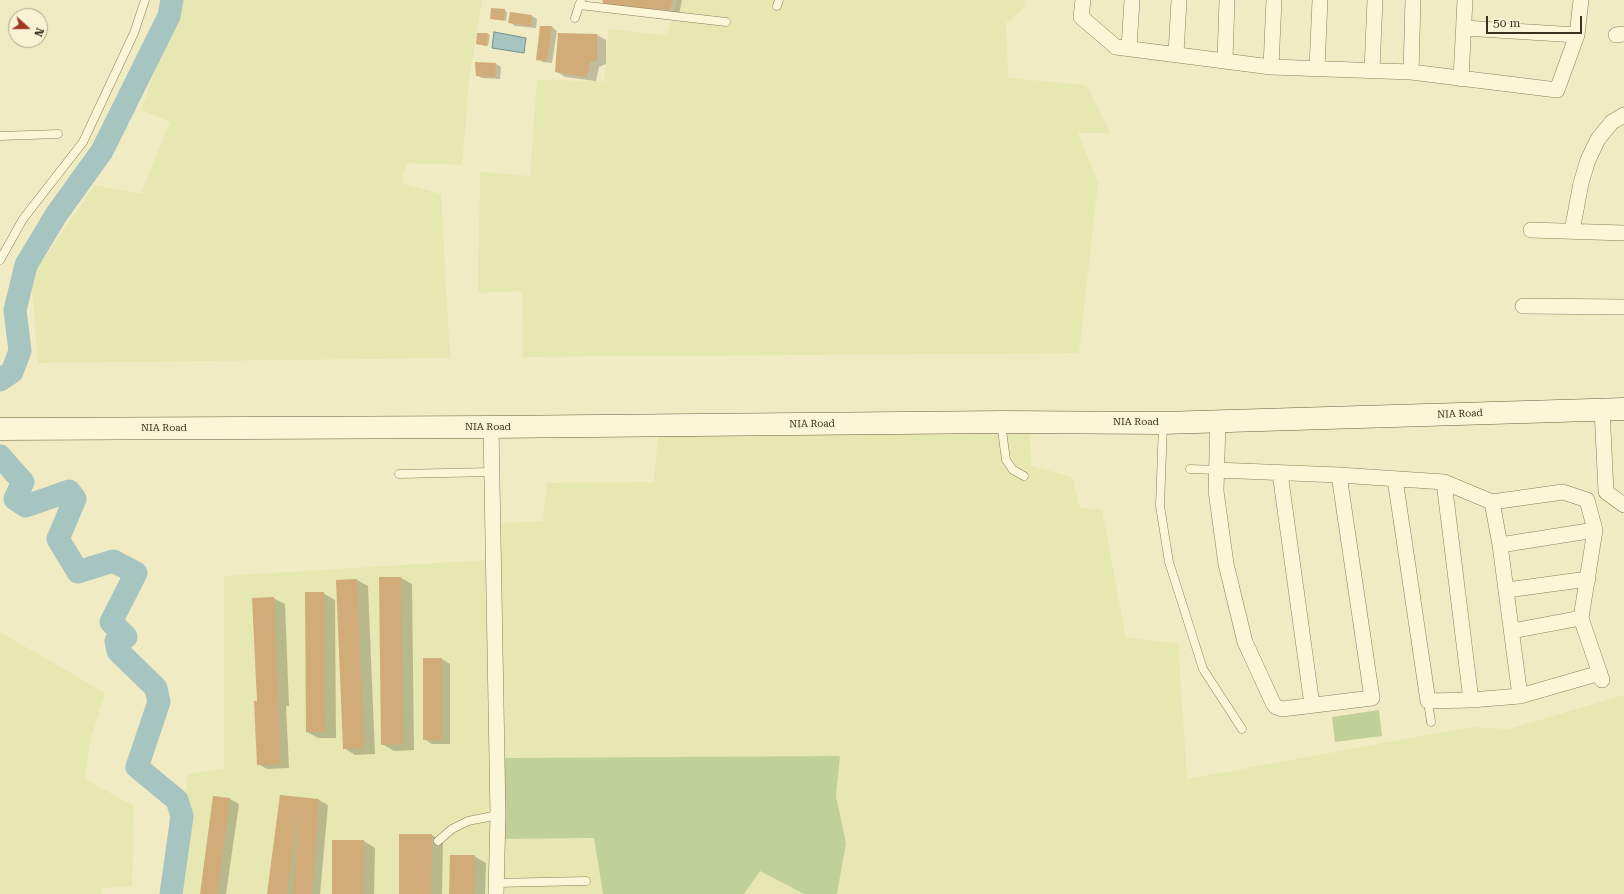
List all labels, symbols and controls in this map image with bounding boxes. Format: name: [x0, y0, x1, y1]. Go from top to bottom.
north arrow: [8, 8, 48, 48]
scale bar: [1488, 8, 1584, 34]
text: 50 m: [1493, 16, 1520, 30]
text: N: [31, 26, 46, 38]
street label: NIA Road: [1437, 407, 1483, 421]
street label: NIA Road: [1113, 416, 1159, 428]
street label: NIA Road: [789, 418, 835, 430]
street label: NIA Road: [465, 421, 511, 433]
street label: NIA Road: [141, 422, 187, 434]

